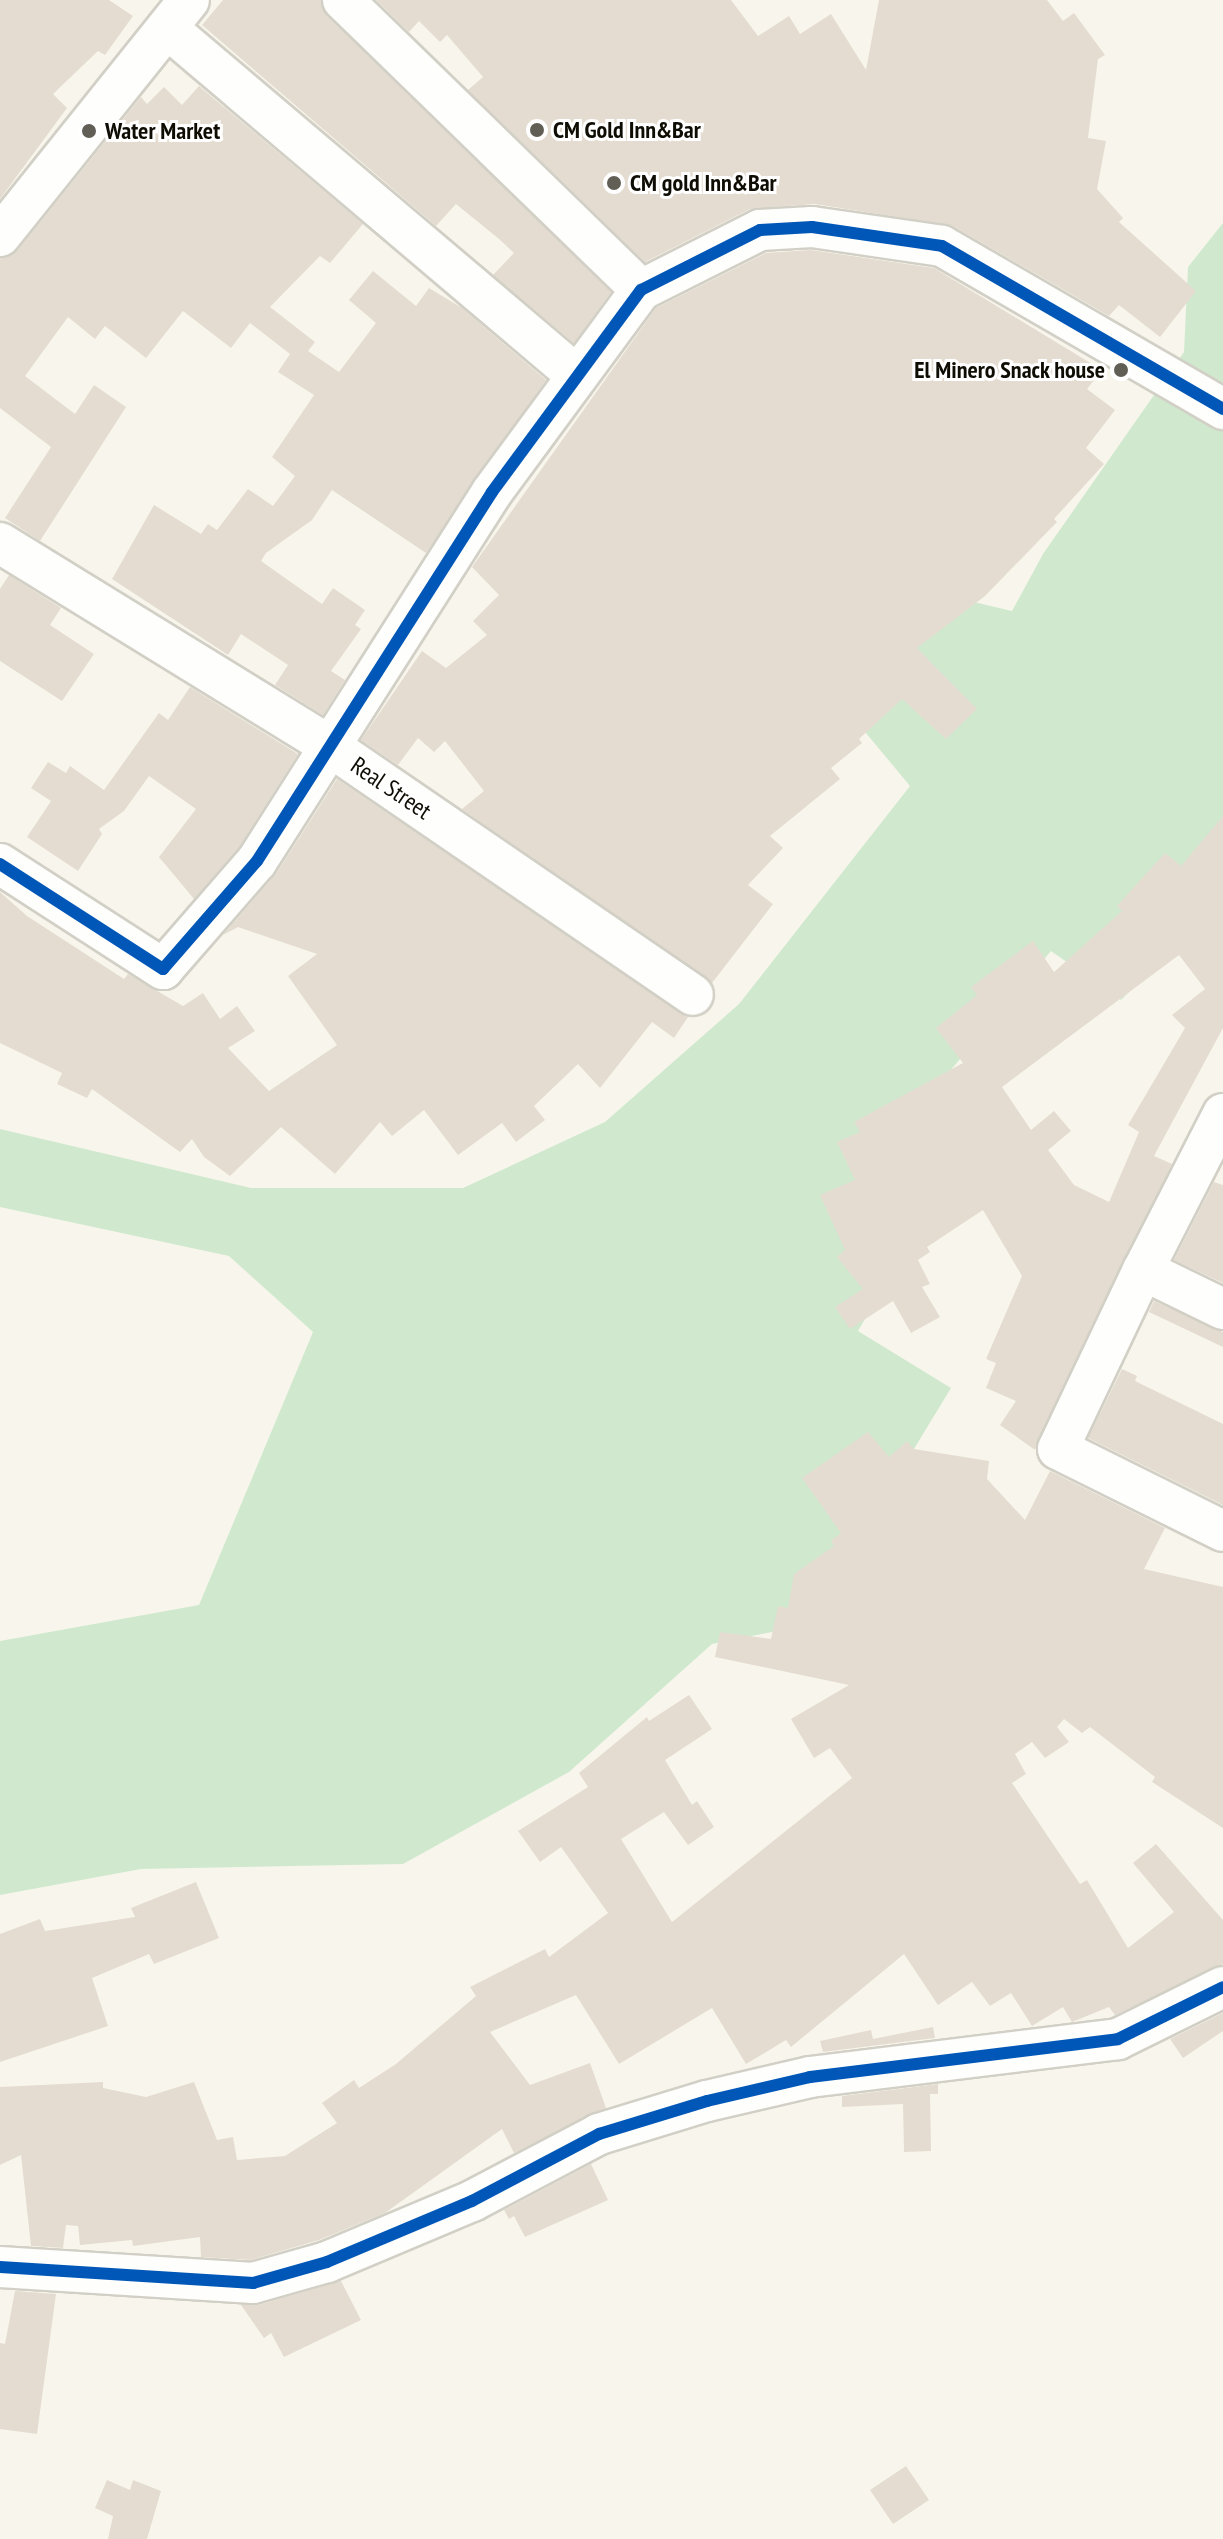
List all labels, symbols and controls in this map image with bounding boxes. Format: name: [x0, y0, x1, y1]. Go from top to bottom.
place label: CM Gold Inn&Bar: [553, 116, 701, 144]
place label: Water Market: [105, 117, 220, 145]
marker: CM Gold Inn&Bar: [528, 121, 546, 139]
marker: Water Market: [80, 122, 98, 140]
place label: CM gold Inn&Bar: [630, 169, 777, 197]
marker: CM gold Inn&Bar: [605, 174, 623, 192]
place label: El Minero Snack house: [914, 356, 1105, 384]
marker: El Minero Snack house: [1112, 361, 1130, 379]
street label: Real Street: [345, 751, 437, 825]

